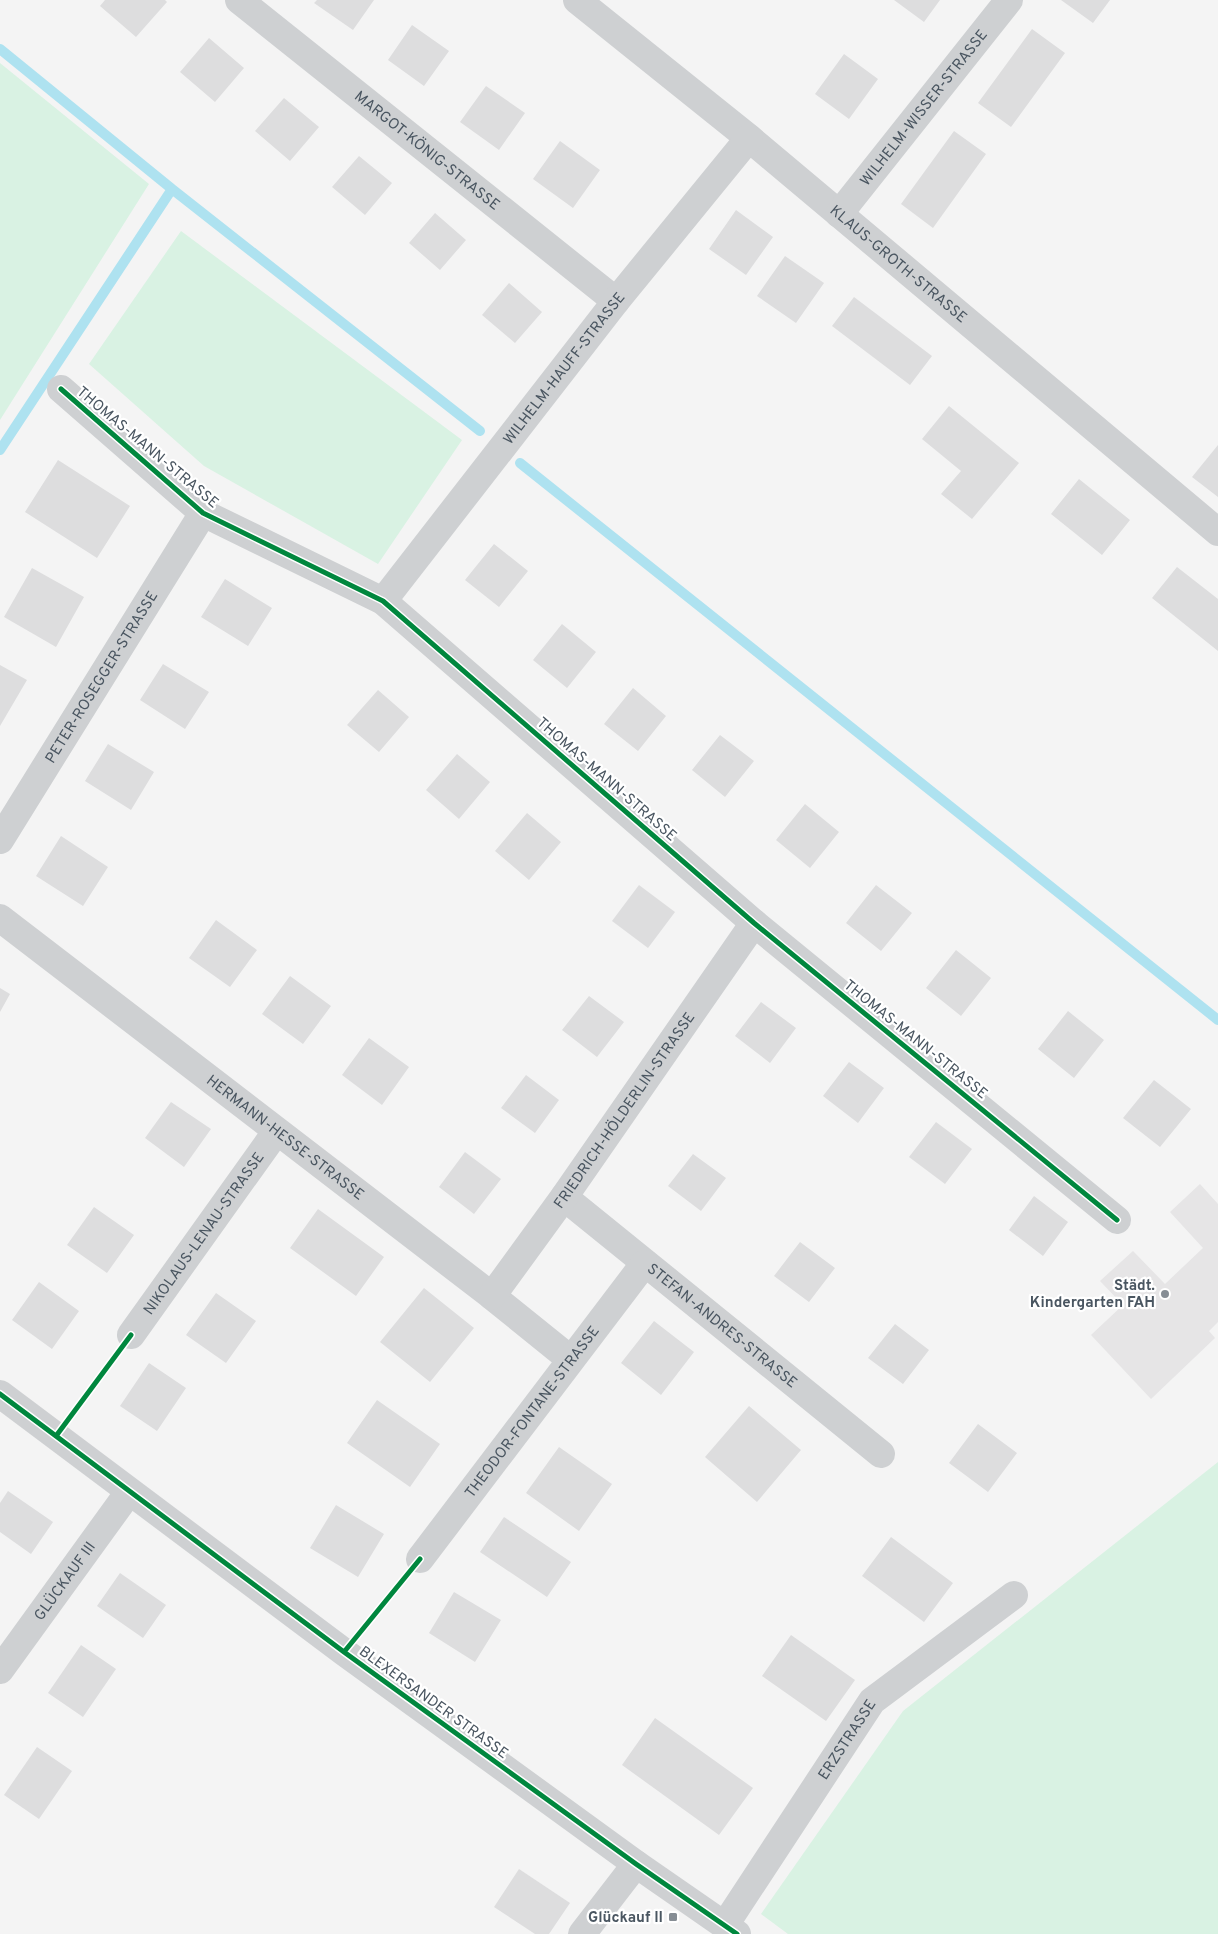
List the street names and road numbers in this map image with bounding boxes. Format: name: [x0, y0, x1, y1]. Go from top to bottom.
street label: WILHELM-WISSER-STRASSE: [857, 26, 993, 190]
street label: MARGOT-KÖNIG-STRASSE: [350, 88, 503, 215]
street label: KLAUS-GROTH-STRASSE: [825, 202, 970, 328]
street label: WILHELM-HAUFF-STRASSE: [500, 289, 630, 449]
street label: THOMAS-MANN-STRASSE: [72, 383, 222, 513]
street label: PETER-ROSEGGER-STRASSE: [42, 588, 163, 767]
street label: THOMAS-MANN-STRASSE: [532, 714, 680, 846]
street label: THOMAS-MANN-STRASSE: [839, 976, 991, 1104]
street label: FRIEDRICH-HÖLDERLIN-STRASSE: [551, 1009, 700, 1213]
street label: HERMANN-HESSE-STRASSE: [202, 1072, 367, 1205]
street label: NIKOLAUS-LENAU-STRASSE: [140, 1149, 269, 1319]
street label: STEFAN-ANDRES-STRASSE: [643, 1260, 800, 1393]
street label: THEODOR-FONTANE-STRASSE: [462, 1323, 605, 1502]
street label: GLÜCKAUF III: [31, 1539, 101, 1625]
street label: BLEXERSANDER STRASSE: [355, 1643, 512, 1764]
street label: ERZSTRASSE: [815, 1696, 881, 1784]

